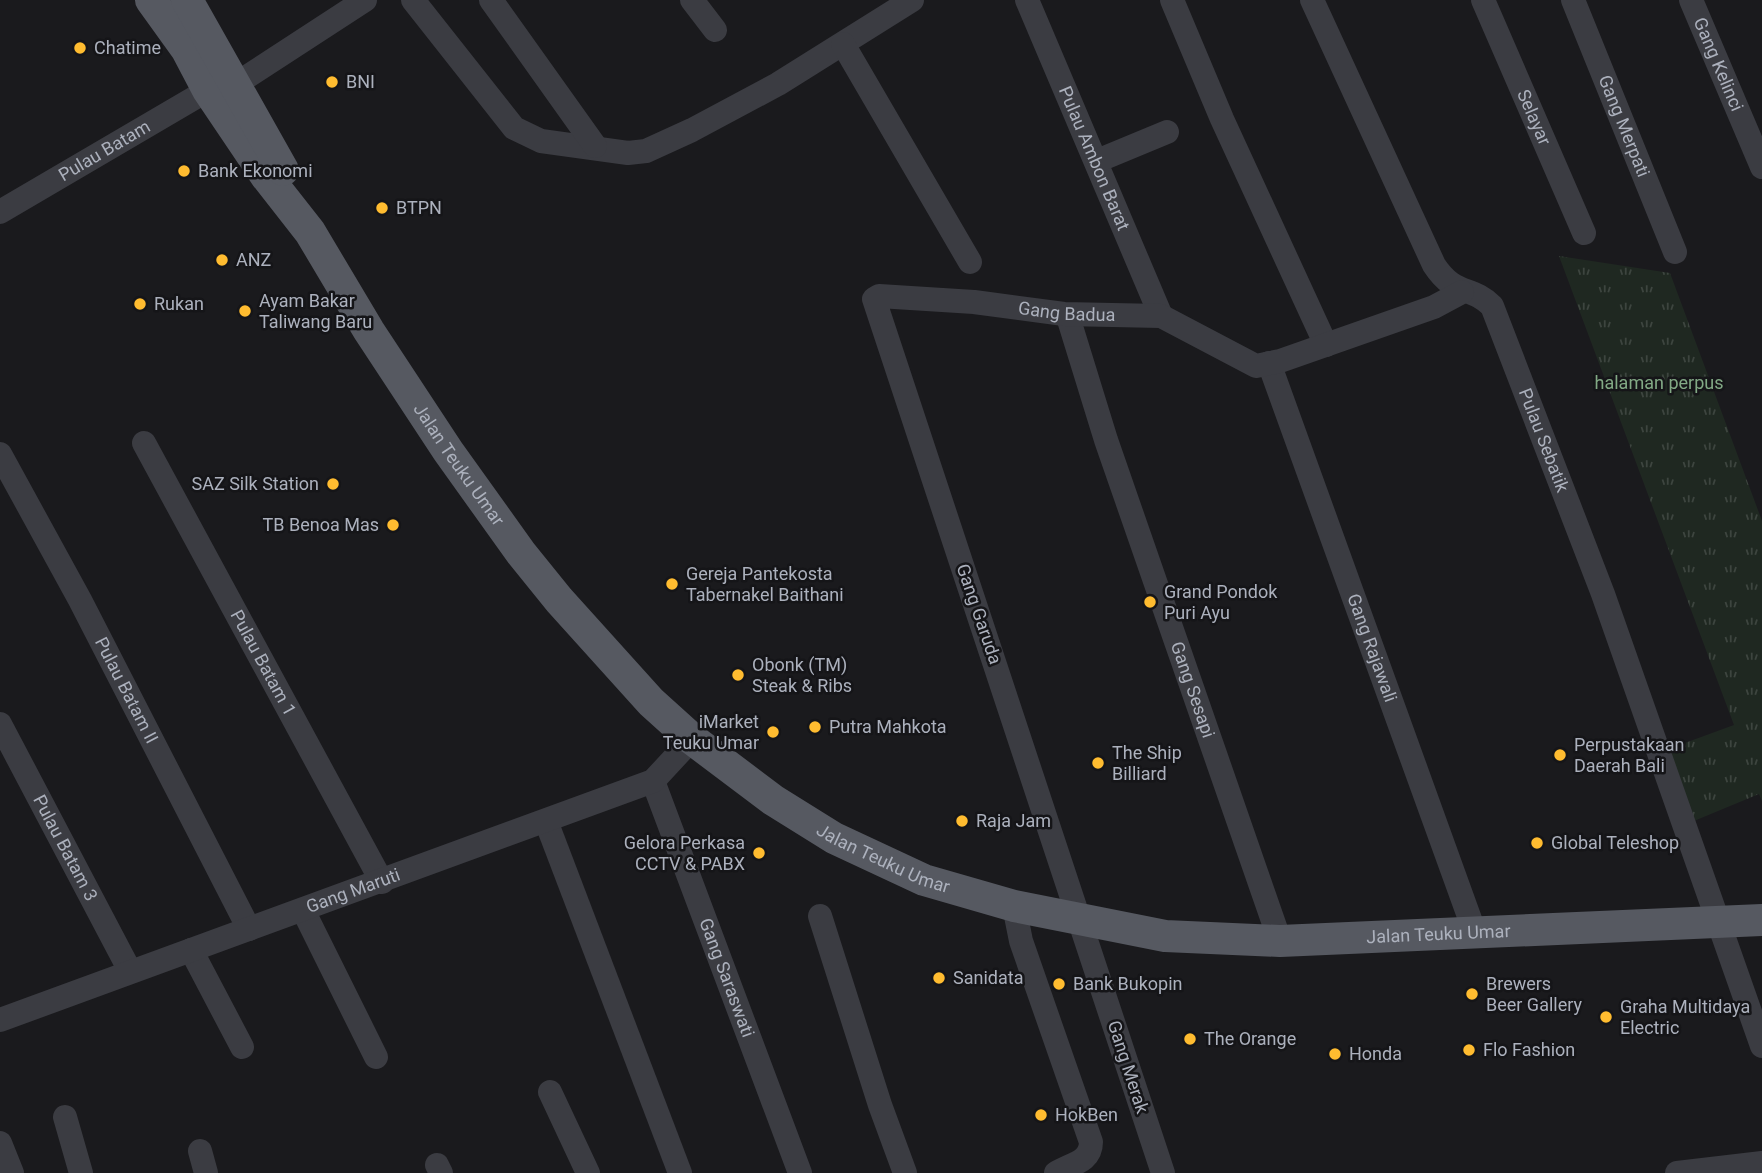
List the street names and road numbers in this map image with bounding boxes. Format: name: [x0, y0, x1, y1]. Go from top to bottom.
street label: Gang Kelinci: [1690, 14, 1748, 114]
street label: Gang Merpati: [1594, 72, 1655, 180]
street label: Pulau Ambon Barat: [1055, 83, 1135, 234]
street label: Selayar: [1513, 86, 1556, 148]
street label: Pulau Batam: [55, 115, 154, 185]
street label: Gang Badua: [1017, 297, 1116, 325]
street label: Pulau Sebatik: [1515, 385, 1574, 496]
street label: Jalan Teuku Umar: [410, 399, 509, 530]
street label: Gang Garuda: [953, 561, 1006, 667]
street label: Gang Rajawali: [1343, 591, 1402, 705]
street label: Pulau Batam 1: [226, 606, 301, 719]
street label: Pulau Batam II: [91, 633, 163, 747]
street label: Gang Sesapi: [1167, 639, 1220, 741]
street label: Pulau Batam 3: [29, 791, 102, 904]
street label: Jalan Teuku Umar: [813, 819, 952, 897]
street label: Gang Maruti: [303, 864, 403, 917]
street label: Gang Saraswati: [695, 915, 759, 1040]
street label: Jalan Teuku Umar: [1366, 920, 1511, 947]
street label: Gang Merak: [1104, 1018, 1154, 1117]

